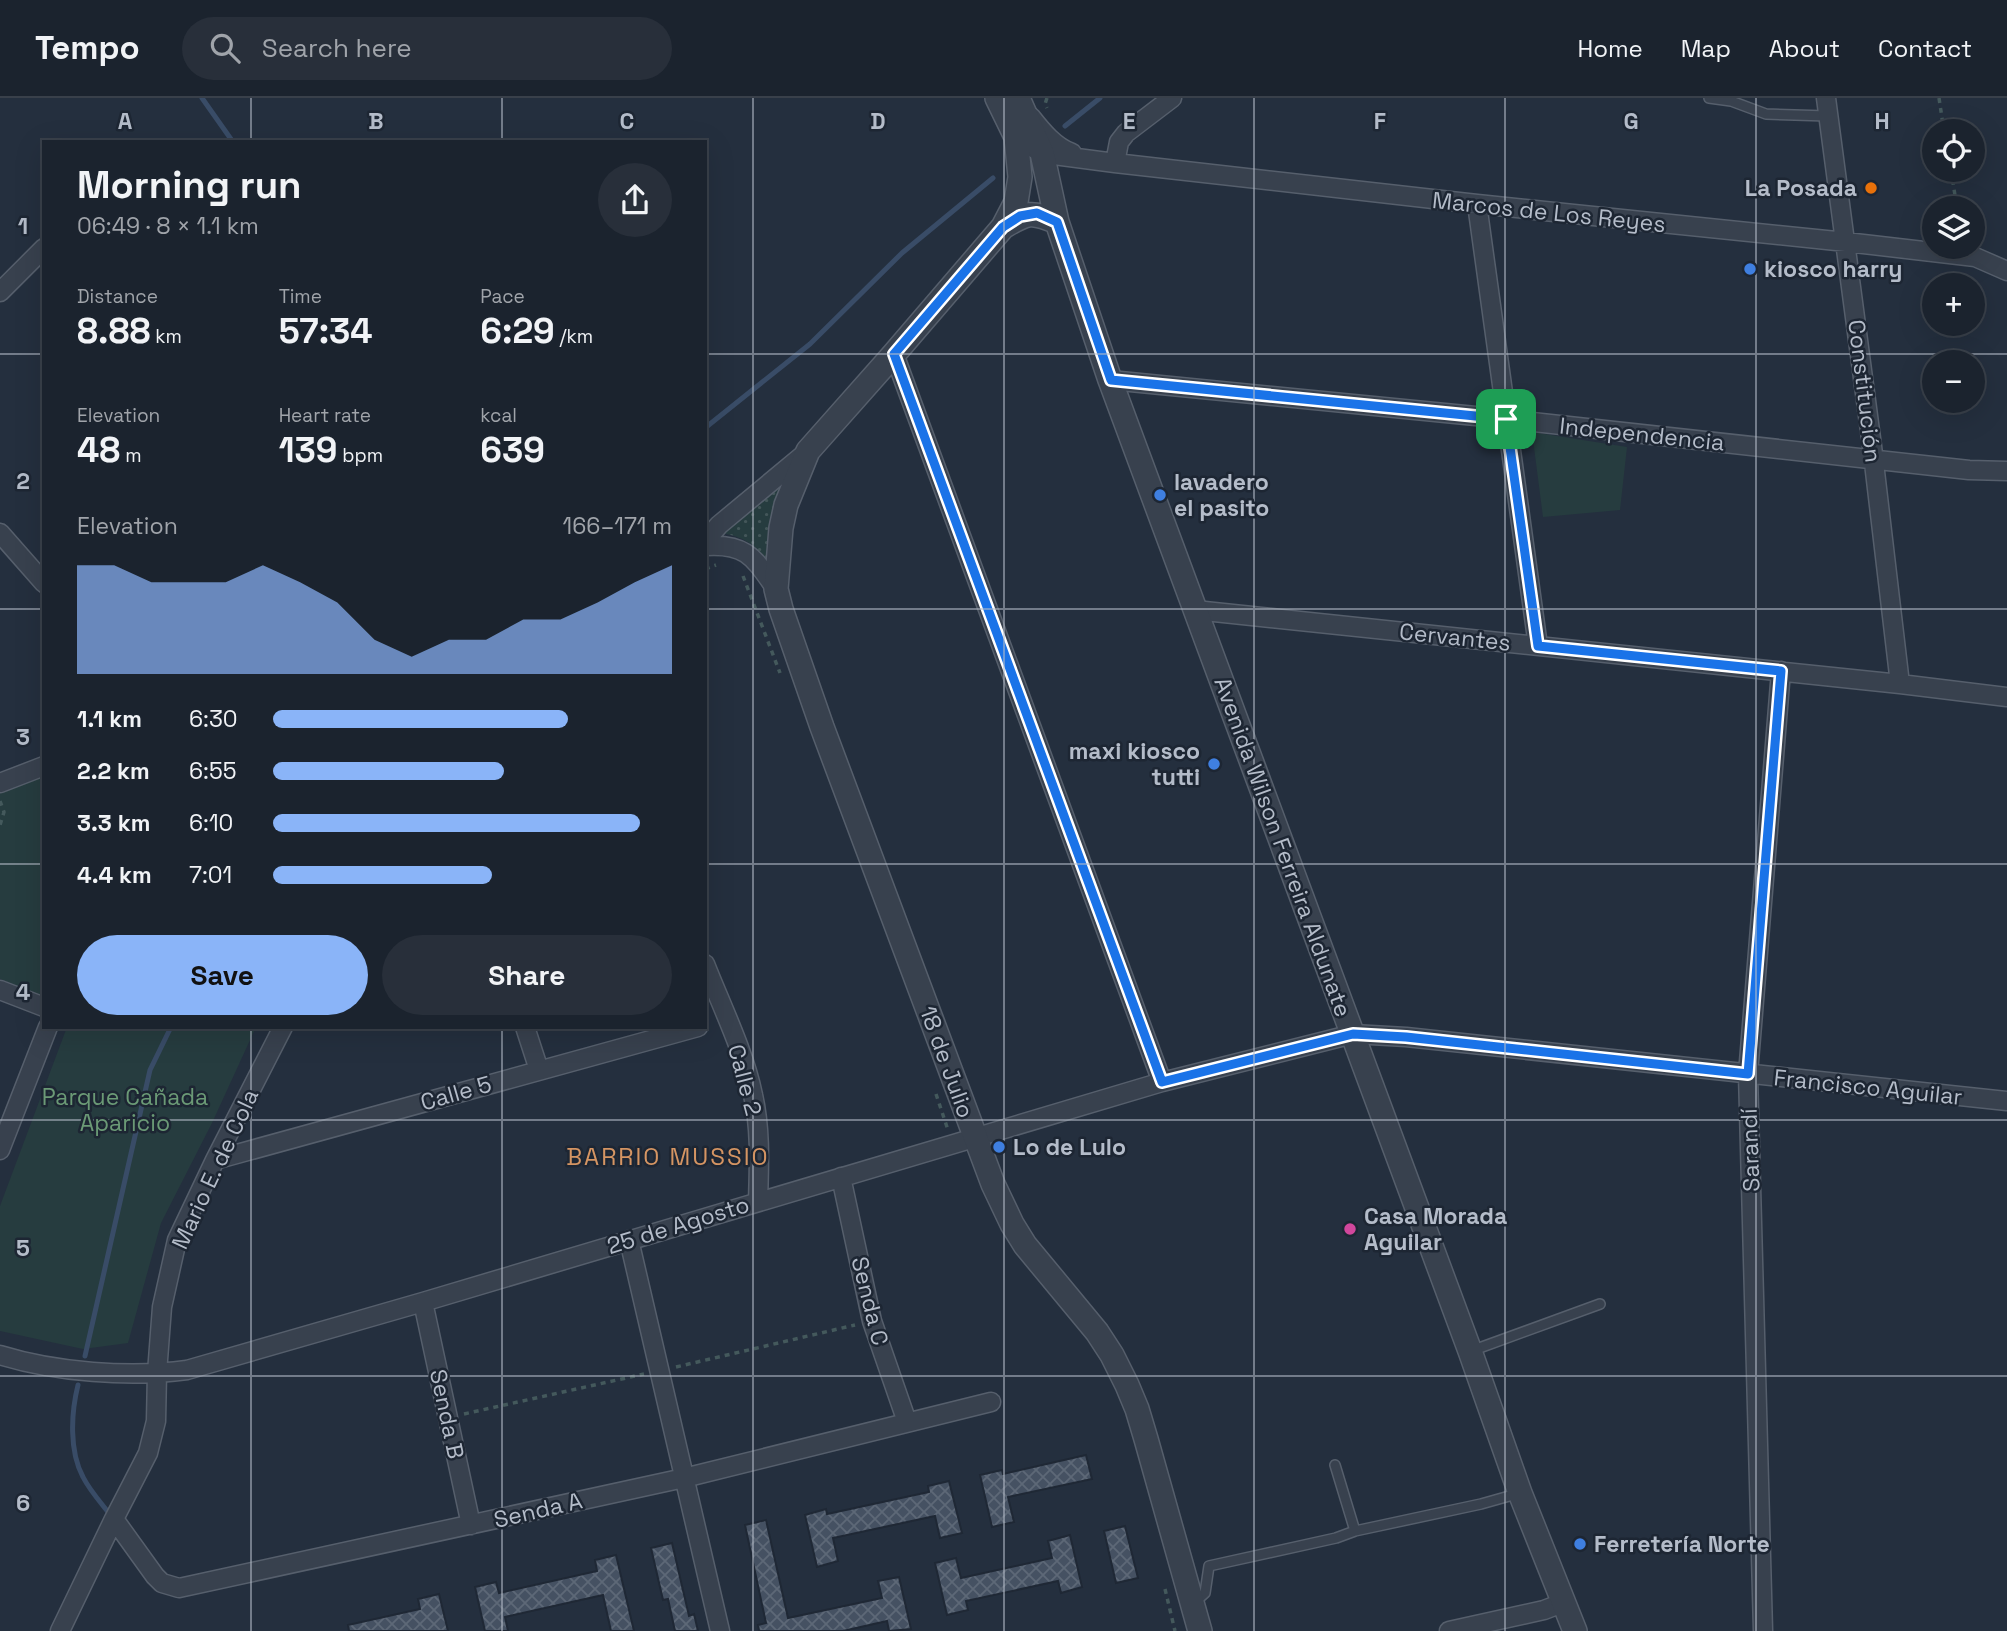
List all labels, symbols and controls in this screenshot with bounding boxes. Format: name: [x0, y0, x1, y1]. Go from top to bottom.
search box: [182, 17, 672, 80]
text: Tempo: [35, 27, 140, 69]
icon: search: [206, 29, 244, 67]
text: Search here: [262, 31, 412, 65]
text: Home: [1577, 33, 1643, 64]
text: Map: [1681, 33, 1731, 64]
text: About: [1769, 33, 1840, 64]
text: Contact: [1878, 33, 1972, 64]
text: A: [118, 106, 133, 136]
text: B: [368, 106, 384, 136]
text: C: [620, 106, 634, 136]
text: D: [870, 106, 886, 136]
text: E: [1123, 106, 1135, 136]
text: F: [1374, 106, 1386, 136]
text: G: [1623, 106, 1639, 136]
text: H: [1874, 106, 1890, 136]
map controls: [1922, 119, 1985, 413]
button: locate: [1922, 119, 1985, 182]
text: Morning run: [77, 161, 302, 209]
button: share: [598, 163, 672, 237]
place label: La Posada: [1745, 173, 1857, 203]
marker: La Posada: [1863, 180, 1879, 196]
street label: Marcos de Los Reyes: [1431, 185, 1667, 239]
button: layers: [1922, 196, 1985, 259]
text: 1: [18, 211, 28, 241]
text: 06:49 · 8 × 1.1 km: [77, 211, 259, 241]
place label: kiosco harry: [1764, 254, 1902, 284]
marker: kiosco harry: [1742, 261, 1758, 277]
button: +: [1922, 273, 1985, 336]
text: Distance: [77, 284, 158, 309]
text: Time: [279, 284, 322, 309]
text: Pace: [480, 284, 525, 309]
text: 8.88: [77, 309, 150, 353]
text: 57:34: [279, 309, 373, 353]
text: 6:29: [480, 309, 555, 353]
street label: Constitución: [1841, 318, 1889, 464]
text: km: [150, 324, 182, 349]
text: /km: [555, 324, 593, 349]
button: −: [1922, 350, 1985, 413]
pin: [1476, 389, 1536, 449]
icon: arrive: [1487, 400, 1525, 438]
text: Elevation: [77, 403, 160, 428]
text: Heart rate: [279, 403, 371, 428]
text: kcal: [480, 403, 517, 428]
street label: Independencia: [1558, 410, 1726, 458]
text: 48: [77, 428, 120, 472]
text: 139: [279, 428, 337, 472]
text: 639: [480, 428, 545, 472]
text: m: [120, 443, 142, 468]
text: bpm: [337, 443, 383, 468]
text: 2: [16, 466, 30, 496]
place label: lavadero el pasito: [1174, 467, 1269, 523]
marker: lavadero el pasito: [1152, 487, 1168, 503]
text: Elevation: [77, 511, 178, 541]
text: 166–171 m: [563, 511, 672, 541]
street label: Cervantes: [1398, 616, 1512, 658]
street label: Avenida Wilson Ferreira Aldunate: [1207, 673, 1359, 1021]
text: 1.1 km: [77, 704, 142, 734]
text: 6:30: [189, 704, 238, 734]
text: 3: [16, 722, 30, 752]
place label: maxi kiosco tutti: [1069, 736, 1200, 792]
text: 2.2 km: [77, 756, 150, 786]
text: 6:55: [189, 756, 236, 786]
marker: maxi kiosco tutti: [1206, 756, 1222, 772]
text: 3.3 km: [77, 808, 150, 838]
text: 6:10: [189, 808, 233, 838]
text: 4.4 km: [77, 860, 152, 890]
text: 7:01: [189, 860, 232, 890]
button: Save: [77, 935, 368, 1015]
button: Share: [382, 935, 672, 1015]
text: 4: [16, 977, 31, 1007]
street label: 18 de Julio: [913, 1002, 981, 1122]
street label: Calle 2: [721, 1041, 769, 1119]
street label: Francisco Aguilar: [1772, 1062, 1964, 1112]
street label: Calle 5: [417, 1069, 495, 1117]
park label: Parque Cañada Aparicio: [42, 1082, 208, 1138]
street label: Mario E. de Cola: [165, 1084, 265, 1254]
street label: Sarandí: [1734, 1107, 1766, 1192]
place label: Lo de Lulo: [1013, 1132, 1126, 1162]
marker: Lo de Lulo: [991, 1139, 1007, 1155]
district label: BARRIO MUSSIO: [566, 1141, 770, 1172]
street label: 25 de Agosto: [603, 1189, 753, 1261]
place label: Casa Morada Aguilar: [1364, 1201, 1507, 1257]
marker: Casa Morada Aguilar: [1342, 1221, 1358, 1237]
text: 5: [16, 1233, 30, 1263]
street label: Senda C: [844, 1253, 896, 1349]
street label: Senda B: [423, 1366, 471, 1462]
street label: Senda A: [491, 1485, 585, 1535]
text: 6: [16, 1488, 30, 1518]
place label: Ferretería Norte: [1594, 1529, 1770, 1559]
marker: Ferretería Norte: [1572, 1536, 1588, 1552]

